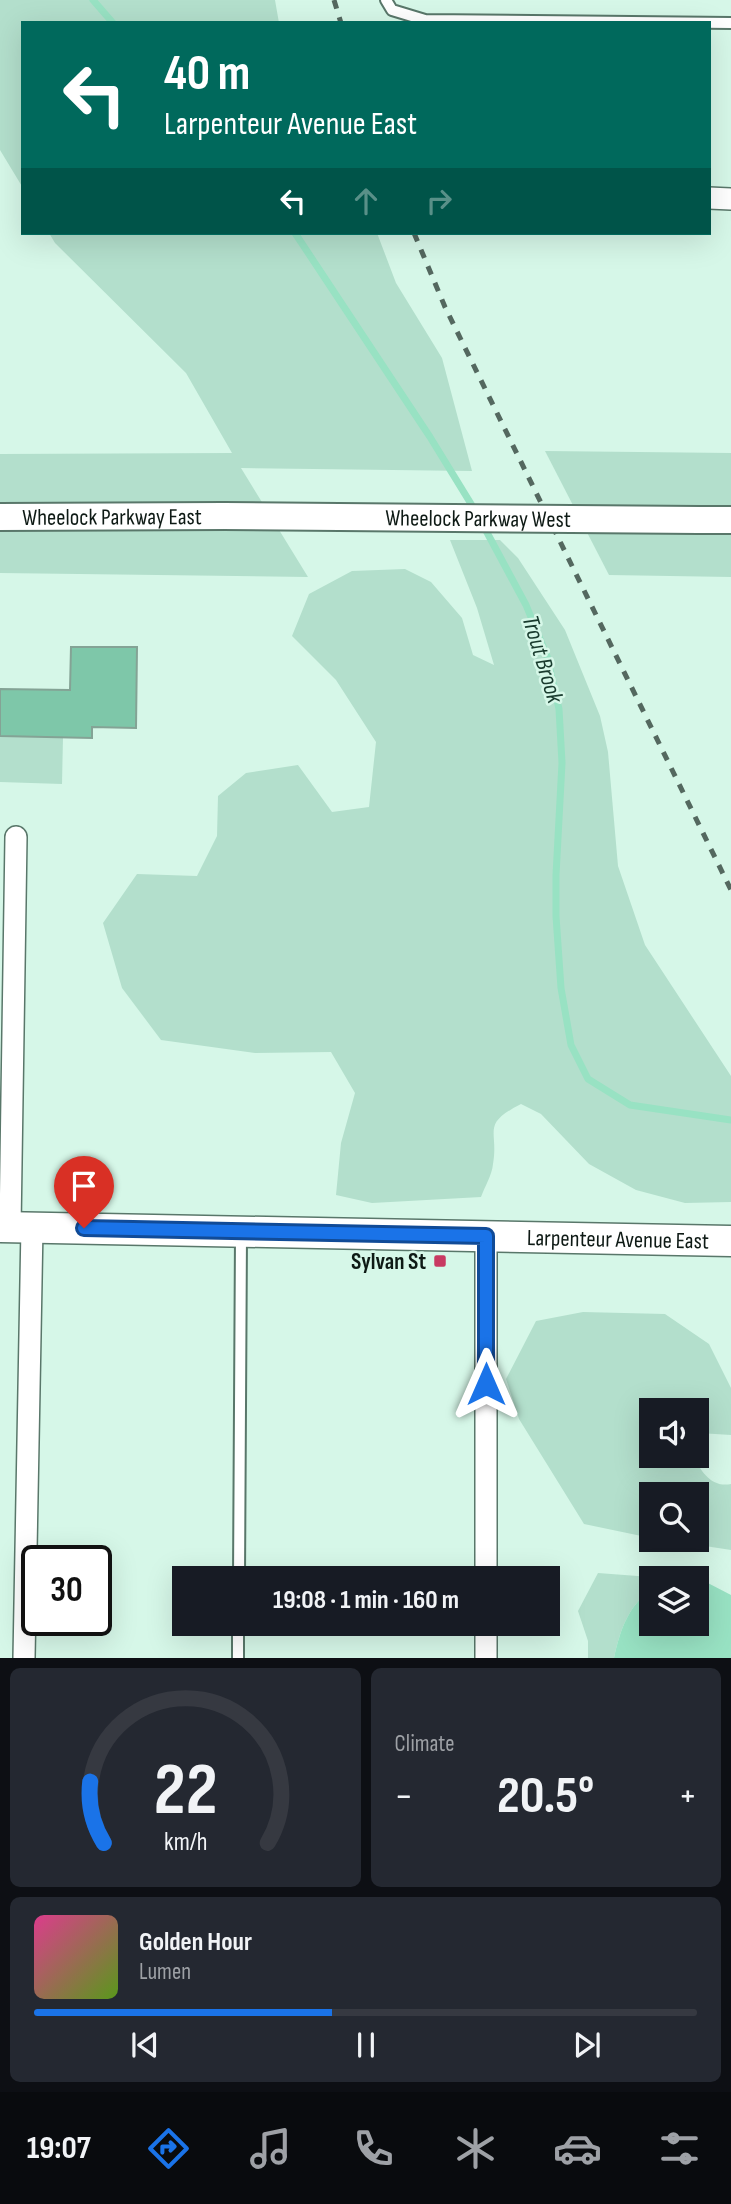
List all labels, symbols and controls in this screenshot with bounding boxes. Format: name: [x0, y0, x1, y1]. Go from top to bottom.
text: 40 m: [164, 45, 250, 104]
icon: left: [49, 49, 140, 140]
text: Larpenteur Avenue East: [164, 105, 417, 144]
icon: left: [274, 182, 312, 220]
icon: ahead: [347, 182, 385, 220]
icon: right: [420, 182, 458, 220]
street label: Wheelock Parkway East: [22, 503, 202, 532]
street label: Wheelock Parkway West: [385, 504, 571, 534]
water label: Trout Brook: [516, 612, 570, 707]
pin: [54, 1156, 114, 1228]
icon: arrive: [65, 1167, 103, 1205]
street label: Larpenteur Avenue East: [527, 1224, 709, 1256]
place label: Sylvan St: [351, 1248, 426, 1276]
marker: Sylvan St: [432, 1253, 448, 1269]
position arrow: [449, 1347, 523, 1421]
map controls: [639, 1398, 709, 1636]
button: sound: [639, 1398, 709, 1468]
button: search: [639, 1482, 709, 1552]
speed limit sign: 30: [21, 1545, 112, 1636]
button: layers: [639, 1566, 709, 1636]
text: 19:08 · 1 min · 160 m: [273, 1585, 459, 1616]
text: Climate: [395, 1730, 454, 1758]
text: 22: [153, 1748, 217, 1836]
text: 20.5°: [497, 1765, 594, 1828]
text: −: [395, 1774, 413, 1819]
text: +: [678, 1774, 697, 1819]
text: km/h: [164, 1827, 207, 1858]
text: Golden Hour: [139, 1927, 252, 1958]
text: Lumen: [139, 1958, 191, 1986]
icon: previous: [126, 2026, 164, 2064]
icon: pause: [347, 2026, 385, 2064]
icon: next: [568, 2026, 606, 2064]
icon: directions: [144, 2124, 193, 2173]
icon: music: [246, 2124, 295, 2173]
icon: phone: [349, 2124, 398, 2173]
icon: climate: [451, 2124, 500, 2173]
icon: car: [553, 2124, 602, 2173]
icon: filters: [655, 2124, 704, 2173]
text: 19:07: [27, 2129, 91, 2168]

